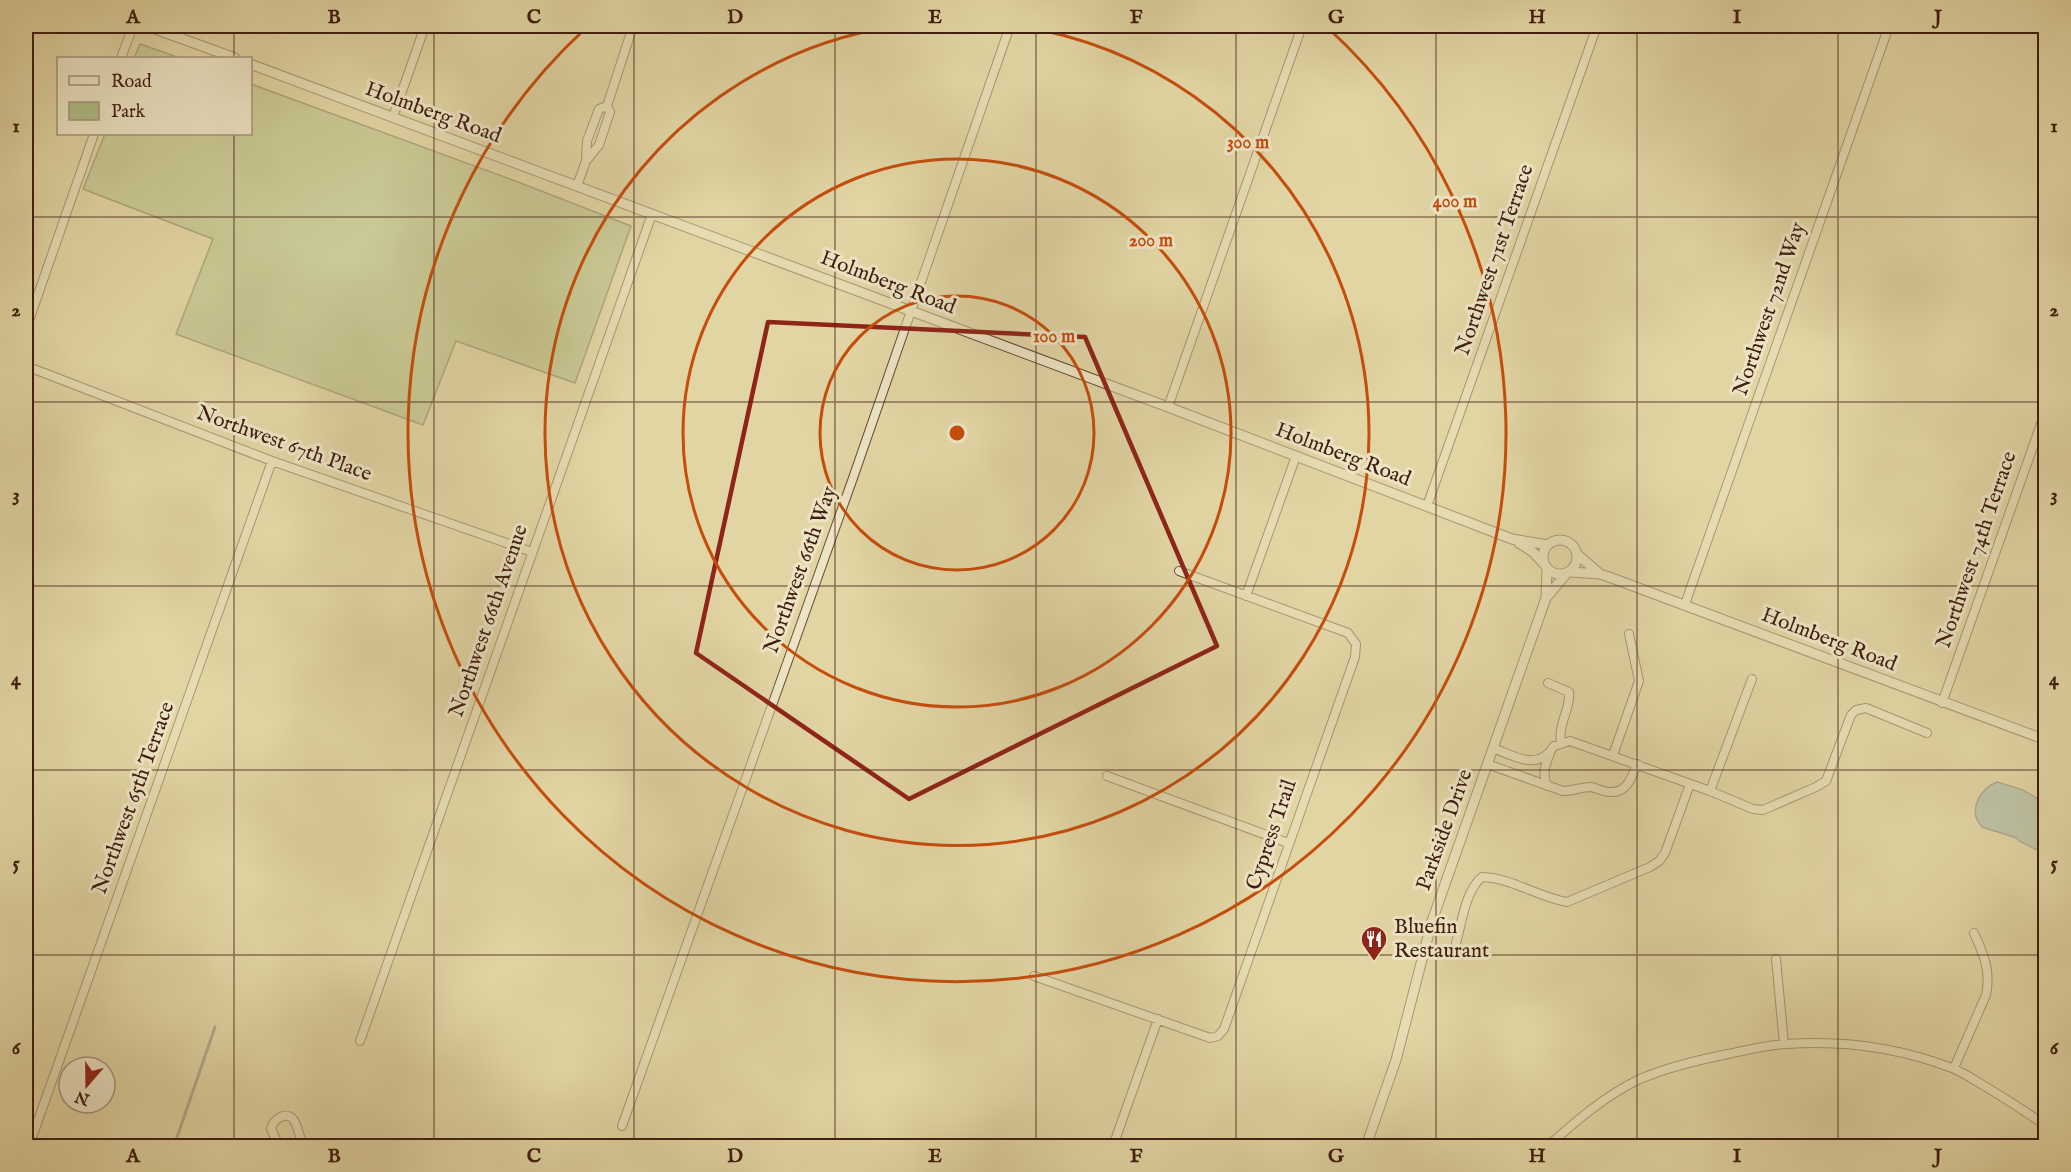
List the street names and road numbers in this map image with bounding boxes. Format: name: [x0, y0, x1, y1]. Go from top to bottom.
street label: Holmberg Road: [361, 76, 505, 150]
street label: Northwest 71st Terrace: [1450, 161, 1540, 359]
street label: Northwest 72nd Way: [1728, 218, 1813, 399]
street label: Holmberg Road: [816, 245, 960, 321]
street label: Northwest 67th Place: [193, 400, 376, 488]
street label: Holmberg Road: [1271, 417, 1415, 493]
street label: Northwest 74th Terrace: [1931, 448, 2023, 652]
street label: Northwest 66th Way: [758, 482, 844, 657]
street label: Northwest 66th Avenue: [443, 521, 535, 721]
street label: Holmberg Road: [1757, 602, 1901, 678]
street label: Northwest 65th Terrace: [87, 698, 181, 898]
street label: Parkside Drive: [1411, 765, 1480, 894]
street label: Cypress Trail: [1240, 776, 1304, 894]

